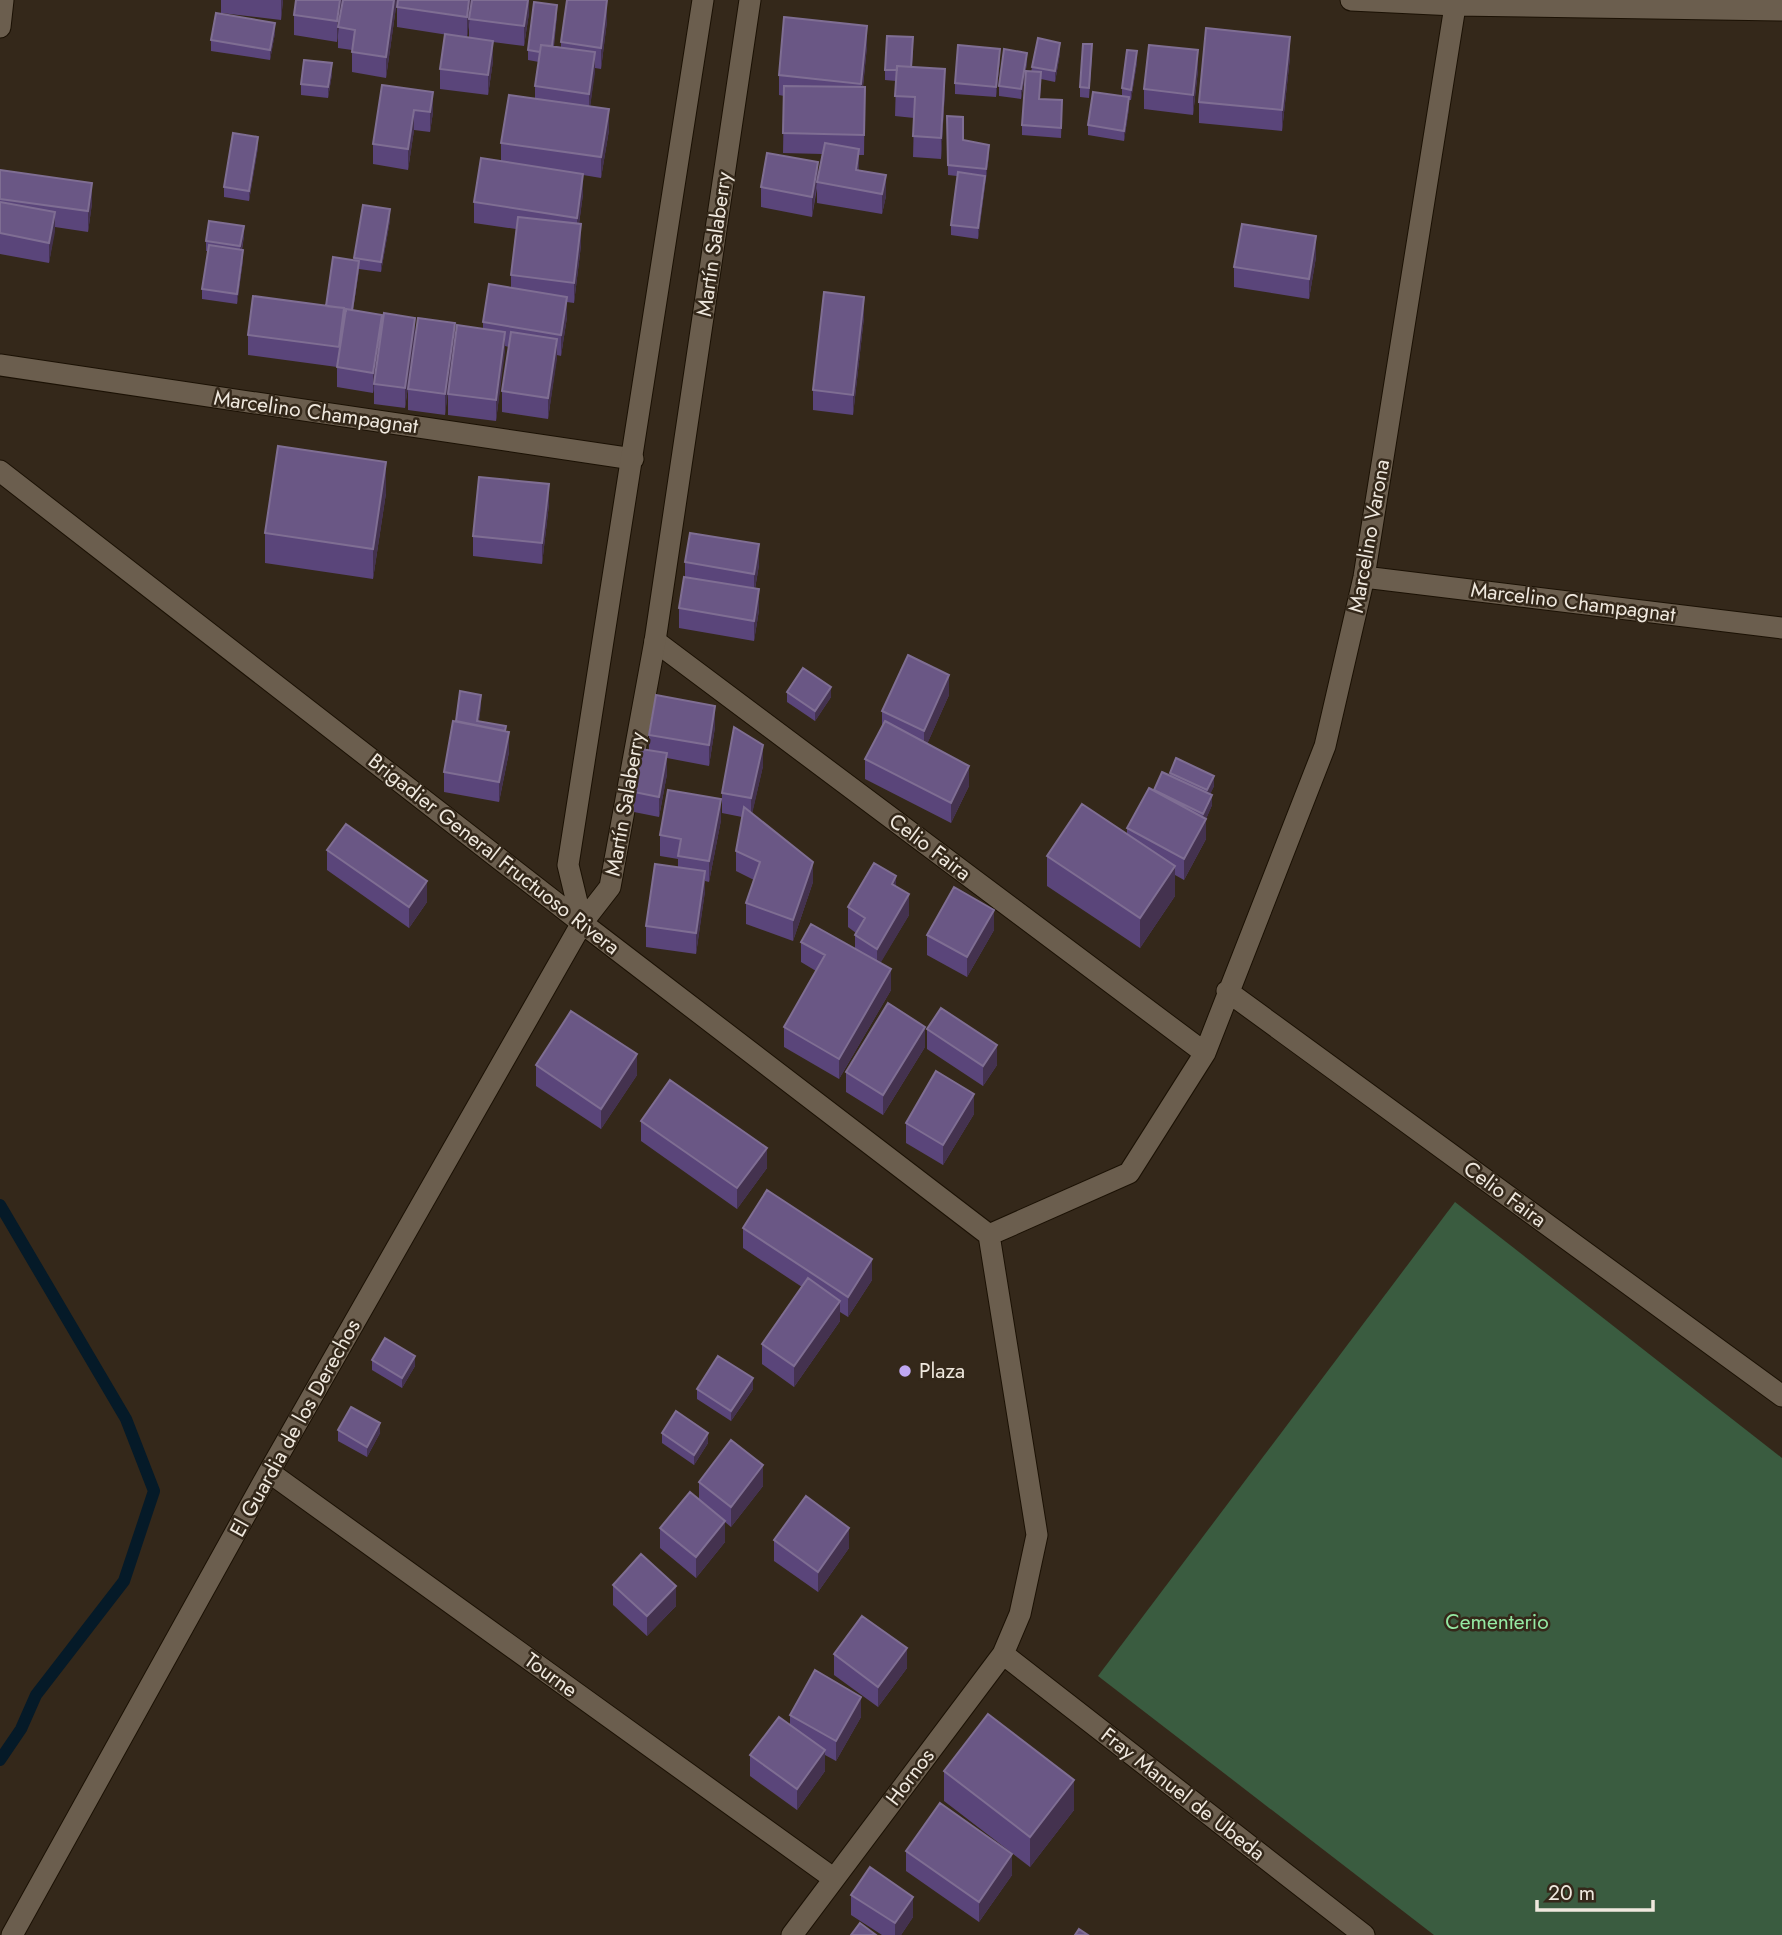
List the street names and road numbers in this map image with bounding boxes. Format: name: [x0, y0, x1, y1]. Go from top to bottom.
street label: Martín Salaberry: [689, 169, 739, 318]
street label: Marcelino Champagnat: [212, 383, 420, 441]
street label: Marcelino Varona: [1341, 457, 1397, 615]
street label: Marcelino Champagnat: [1469, 575, 1677, 629]
street label: Martín Salaberry: [598, 729, 653, 878]
street label: Brigadier General Fructuoso Rivera: [362, 746, 626, 962]
street label: Celio Faira: [883, 806, 977, 888]
street label: Celio Faira: [1457, 1154, 1553, 1234]
street label: El Guardia de los Derechos: [222, 1314, 368, 1542]
street label: Tourne: [518, 1645, 584, 1705]
street label: Fray Manuel de Ubeda: [1095, 1720, 1271, 1868]
street label: Hornos: [879, 1742, 941, 1812]

